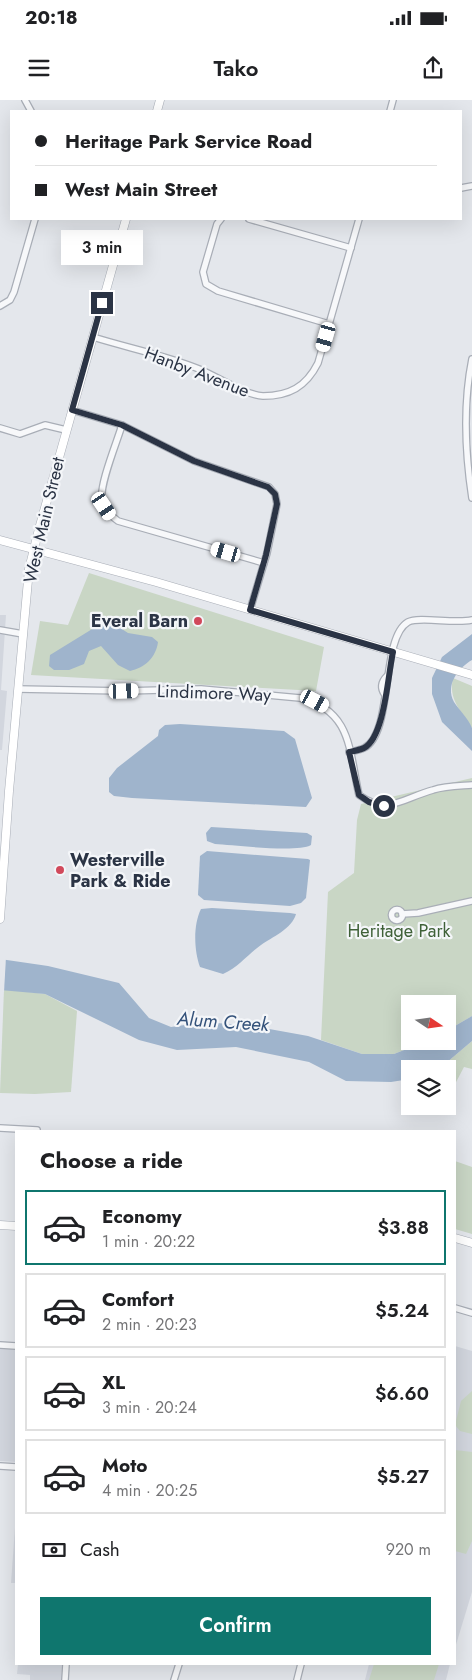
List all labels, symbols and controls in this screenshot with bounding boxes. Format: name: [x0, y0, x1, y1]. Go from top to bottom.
text: 20:18: [25, 4, 78, 31]
text: Tako: [213, 52, 259, 84]
icon: menu: [25, 54, 53, 82]
icon: share: [419, 54, 447, 82]
text: Heritage Park Service Road: [65, 128, 312, 155]
text: West Main Street: [65, 176, 217, 203]
callout: 3 min: [61, 230, 143, 266]
text: 3 min: [82, 236, 122, 259]
route end: [91, 292, 113, 314]
car: [314, 321, 337, 353]
street label: Hanby Avenue: [141, 340, 253, 404]
street label: West Main Street: [17, 454, 71, 585]
car: [89, 489, 118, 523]
car: [209, 541, 242, 563]
place label: Everal Barn: [91, 608, 188, 634]
marker: Everal Barn: [192, 615, 204, 627]
street label: Lindimore Way: [157, 678, 272, 708]
car: [108, 683, 139, 699]
car: [298, 687, 331, 715]
route start: [373, 795, 395, 817]
place label: Westerville Park & Ride: [70, 847, 171, 894]
marker: Westerville Park & Ride: [54, 864, 66, 876]
park label: Heritage Park: [348, 918, 451, 944]
north arrow: [401, 995, 456, 1050]
map controls: [401, 995, 456, 1115]
water label: Alum Creek: [175, 1005, 271, 1038]
button: layers: [401, 1060, 456, 1115]
text: Choose a ride: [40, 1144, 183, 1176]
text: Economy: [102, 1203, 182, 1230]
icon: car: [42, 1205, 87, 1250]
text: $3.88: [378, 1214, 429, 1241]
text: 1 min · 20:22: [102, 1230, 195, 1253]
text: Comfort: [102, 1286, 174, 1313]
icon: car: [42, 1288, 87, 1333]
text: $5.24: [375, 1297, 429, 1324]
text: 2 min · 20:23: [102, 1313, 197, 1336]
text: XL: [102, 1369, 125, 1396]
icon: car: [42, 1371, 87, 1416]
text: $6.60: [375, 1380, 429, 1407]
text: 3 min · 20:24: [102, 1396, 197, 1419]
text: Moto: [102, 1452, 147, 1479]
icon: car: [42, 1454, 87, 1499]
text: $5.27: [377, 1463, 429, 1490]
text: 4 min · 20:25: [102, 1479, 197, 1502]
icon: cash: [40, 1536, 68, 1564]
text: Cash: [80, 1536, 120, 1563]
text: 920 m: [386, 1538, 431, 1561]
button: Confirm: [40, 1597, 431, 1655]

